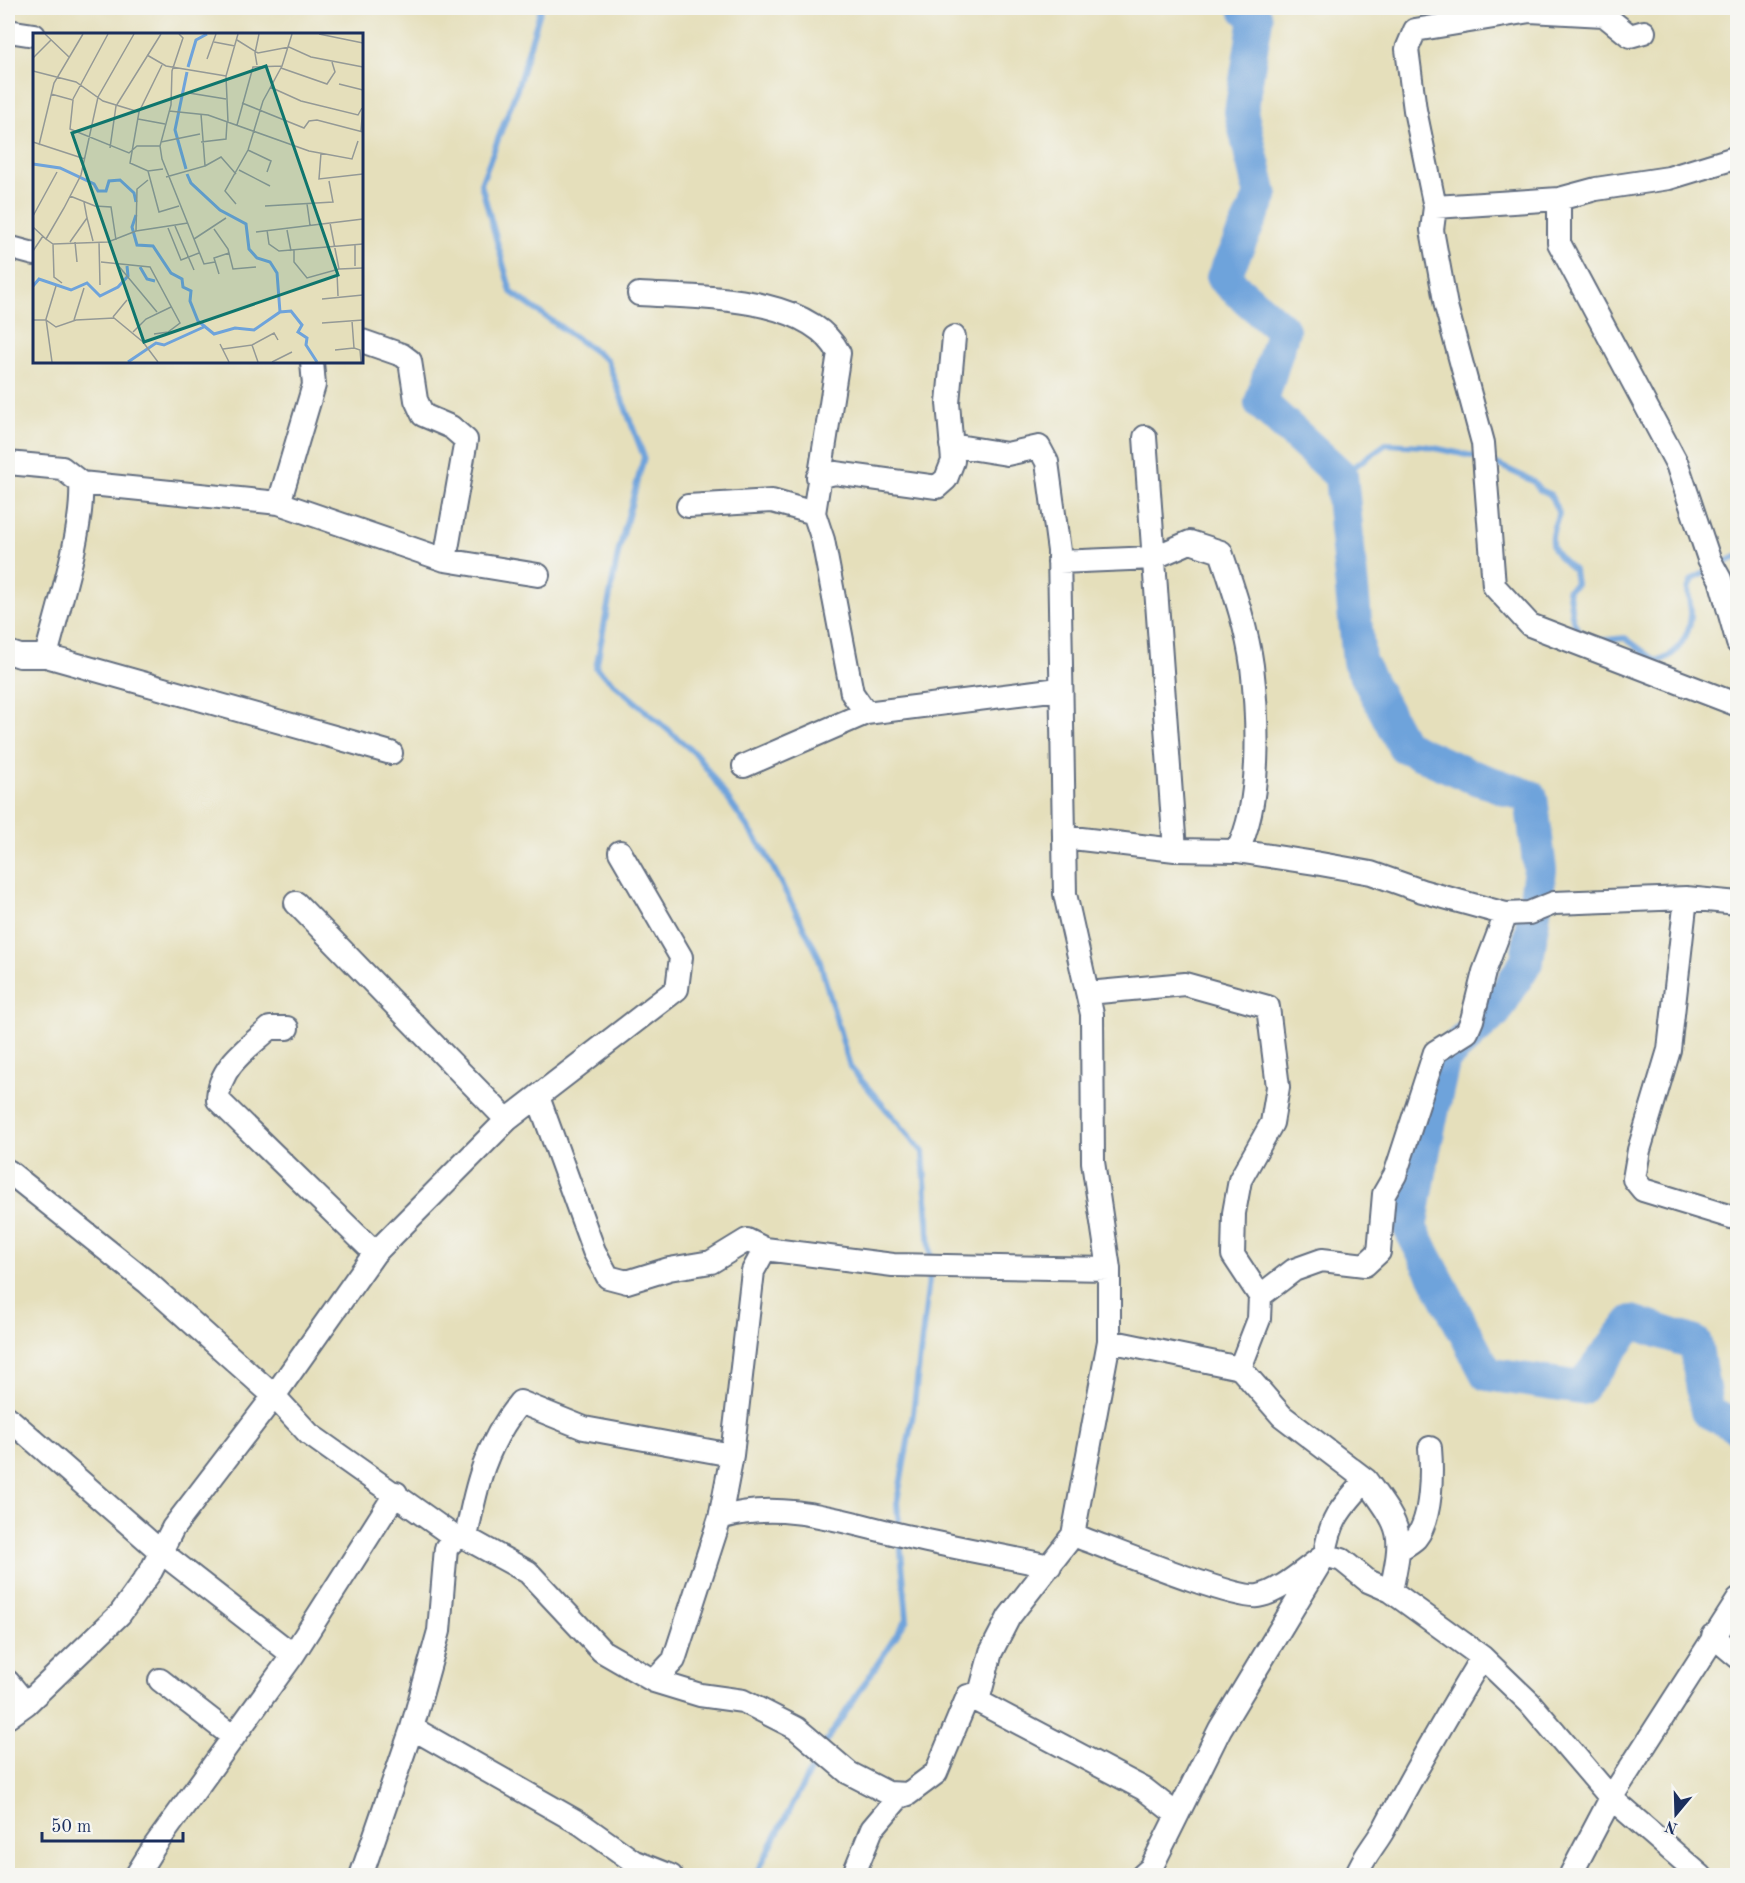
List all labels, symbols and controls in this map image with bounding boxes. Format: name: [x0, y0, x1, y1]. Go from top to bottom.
inset map: [33, 33, 363, 363]
north arrow: [1646, 1784, 1706, 1844]
scale bar: [42, 1805, 183, 1843]
text: N: [1663, 1816, 1680, 1836]
text: 50 m: [51, 1818, 91, 1836]

